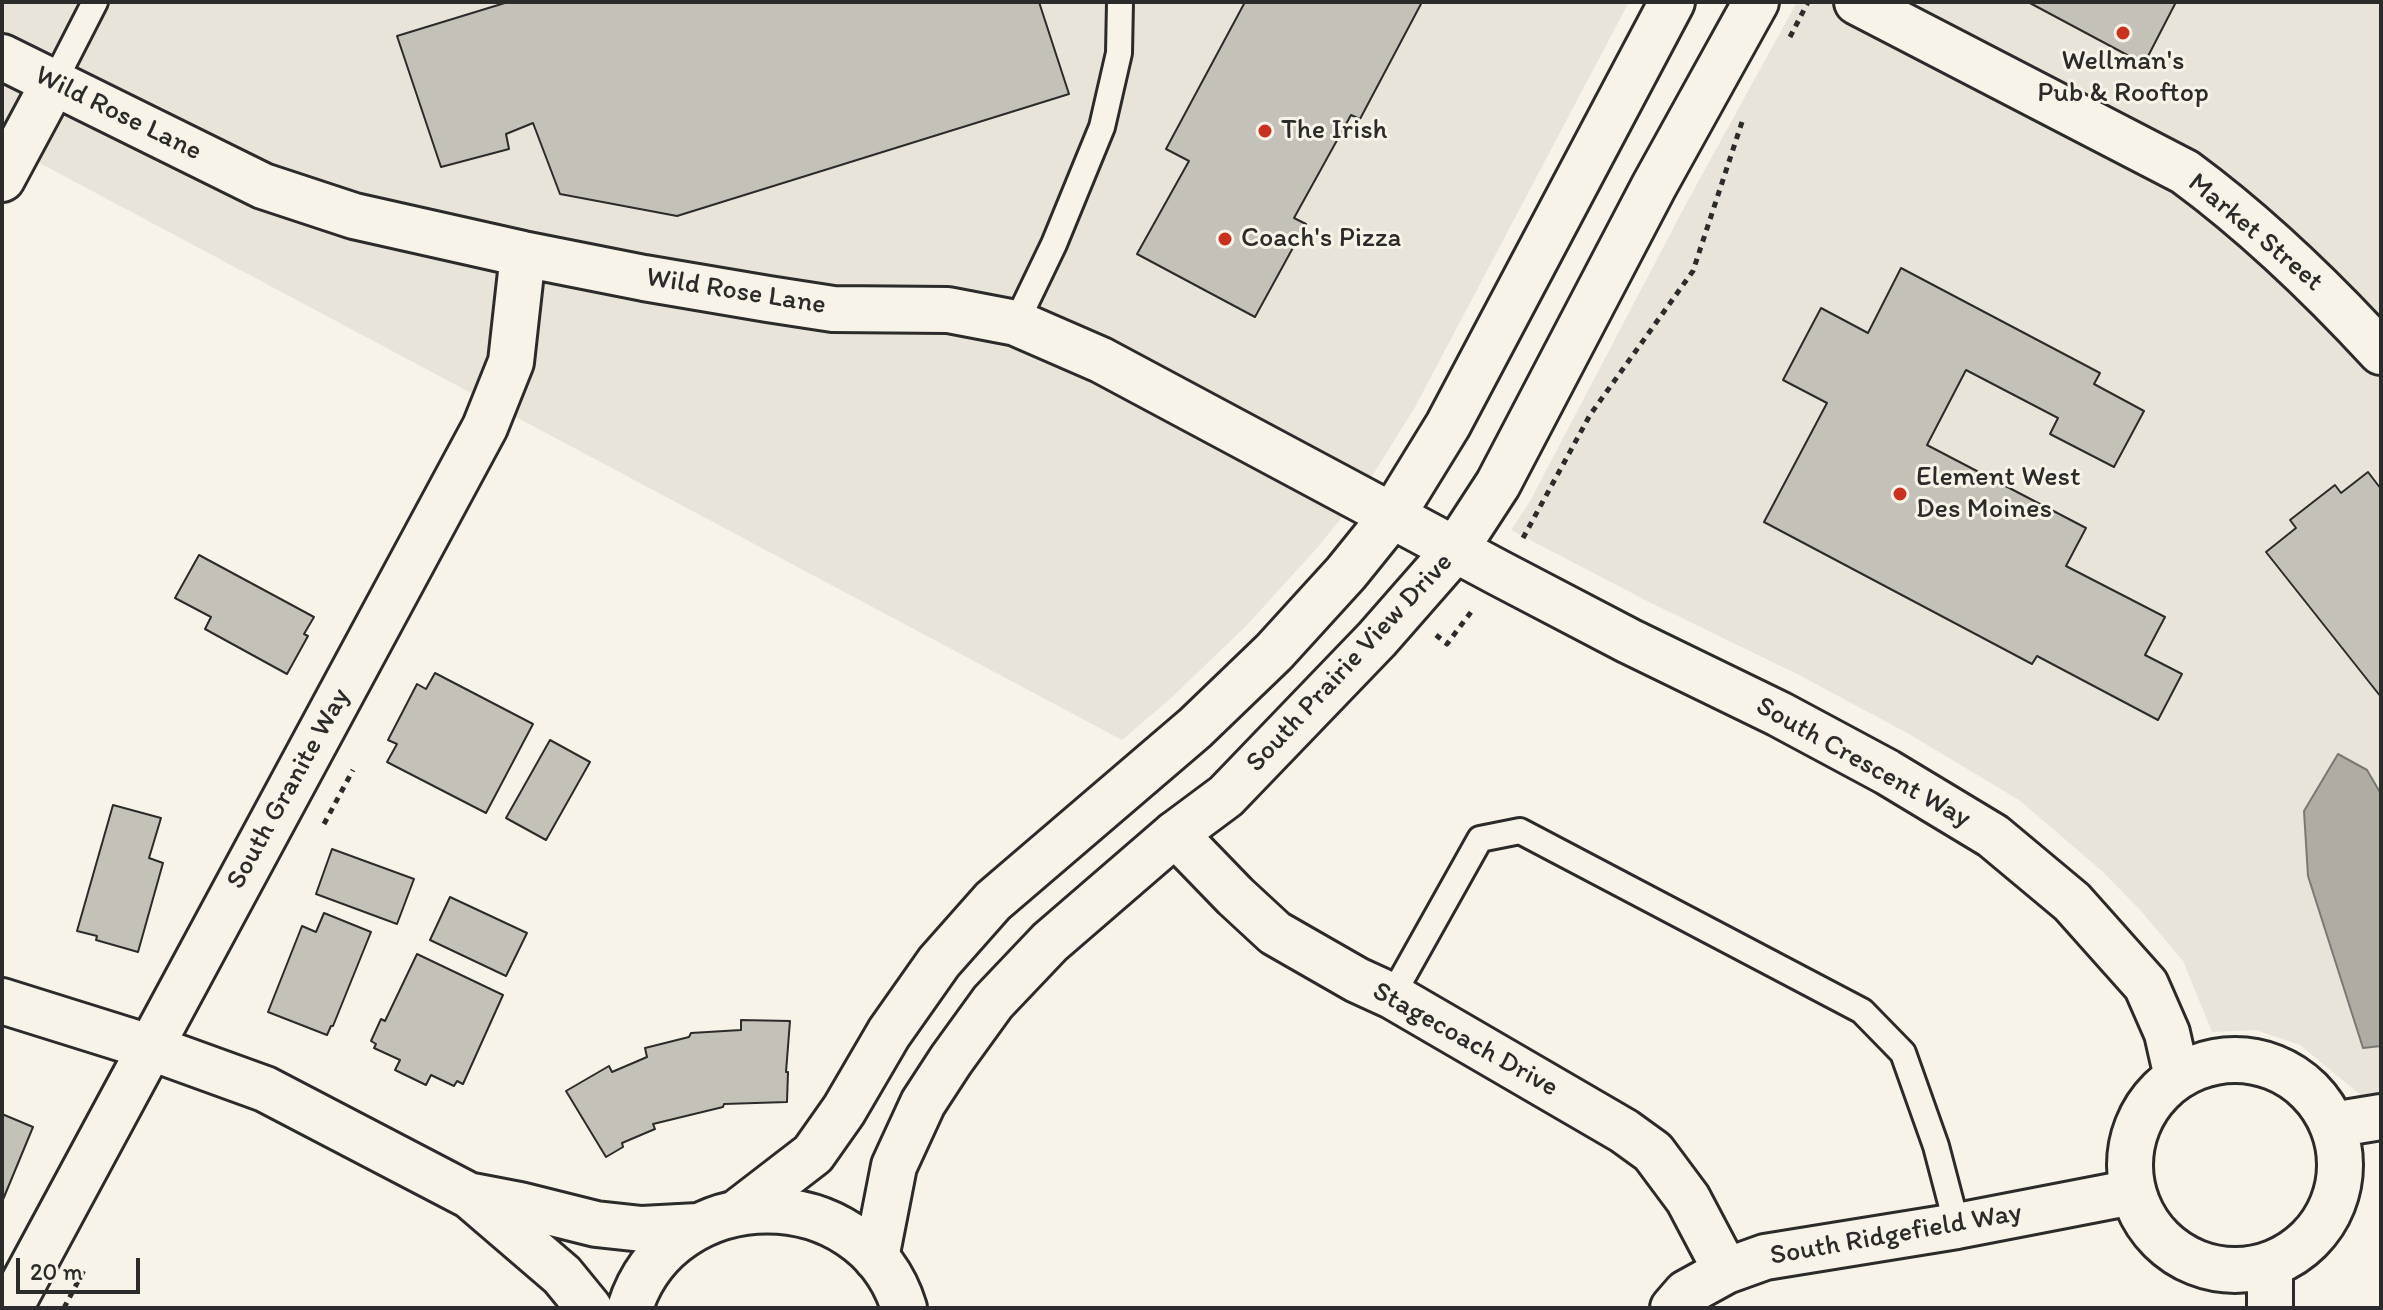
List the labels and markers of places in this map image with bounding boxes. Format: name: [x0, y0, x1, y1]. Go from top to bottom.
marker: Wellman's Pub & Rooftop: [2114, 24, 2132, 42]
place label: Wellman's Pub & Rooftop: [2037, 45, 2209, 111]
place label: The Irish: [1281, 114, 1388, 148]
marker: The Irish: [1256, 122, 1274, 140]
place label: Coach's Pizza: [1241, 222, 1401, 256]
marker: Coach's Pizza: [1216, 230, 1234, 248]
place label: Element West Des Moines: [1916, 461, 2081, 527]
marker: Element West Des Moines: [1891, 485, 1909, 503]

